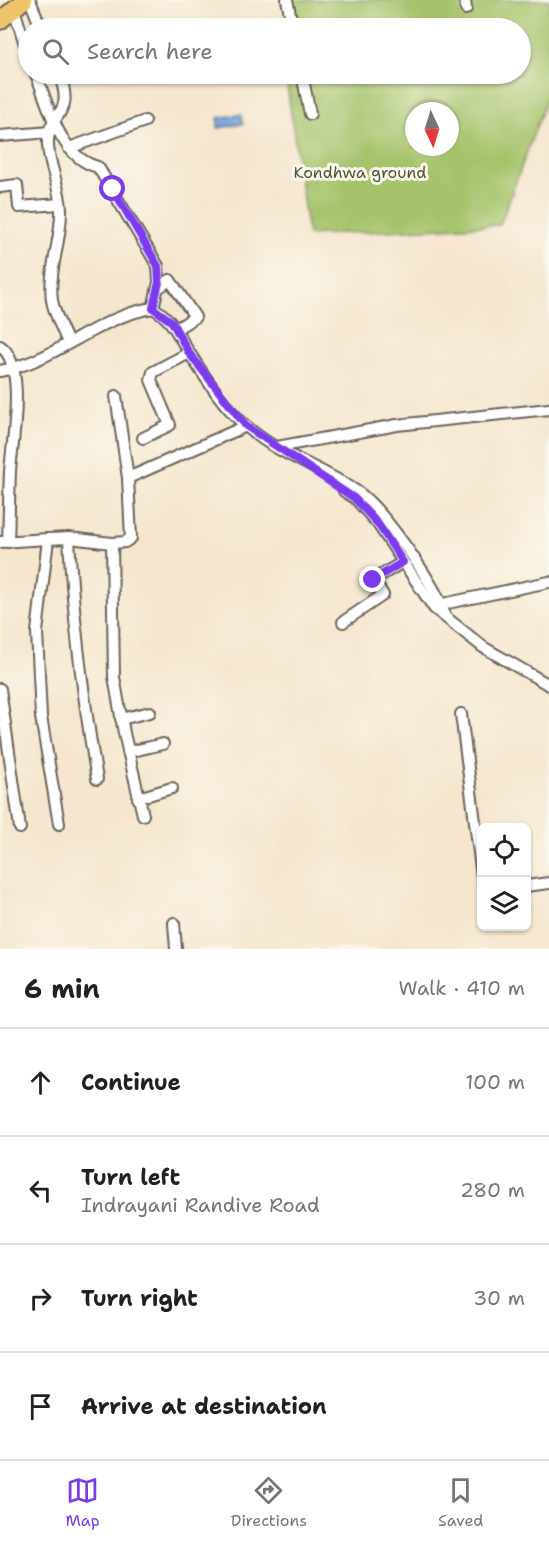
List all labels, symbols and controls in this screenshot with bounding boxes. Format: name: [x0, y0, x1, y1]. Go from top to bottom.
search box: [18, 18, 531, 84]
icon: search: [39, 35, 72, 68]
text: Search here: [87, 37, 213, 66]
north arrow: [405, 102, 459, 156]
park label: Kondhwa ground: [294, 162, 426, 183]
route start: [99, 175, 125, 201]
route end: [359, 566, 385, 592]
map controls: [477, 823, 531, 931]
button: locate: [477, 823, 531, 877]
button: layers: [477, 877, 531, 931]
text: 6 min: [24, 971, 100, 1006]
text: Walk · 410 m: [399, 975, 525, 1001]
icon: ahead: [24, 1066, 57, 1099]
text: Continue: [81, 1068, 181, 1097]
text: 100 m: [465, 1069, 525, 1095]
text: Turn left: [81, 1163, 180, 1192]
icon: left: [24, 1174, 57, 1207]
text: 280 m: [460, 1177, 525, 1203]
text: Indrayani Randive Road: [81, 1192, 320, 1218]
icon: right: [24, 1282, 57, 1315]
text: Turn right: [81, 1284, 198, 1313]
text: 30 m: [473, 1285, 525, 1311]
icon: arrive: [24, 1390, 57, 1423]
text: Arrive at destination: [81, 1392, 327, 1421]
tab: Map: [66, 1474, 100, 1531]
tab: Directions: [231, 1474, 307, 1531]
tab: Saved: [438, 1474, 484, 1531]

